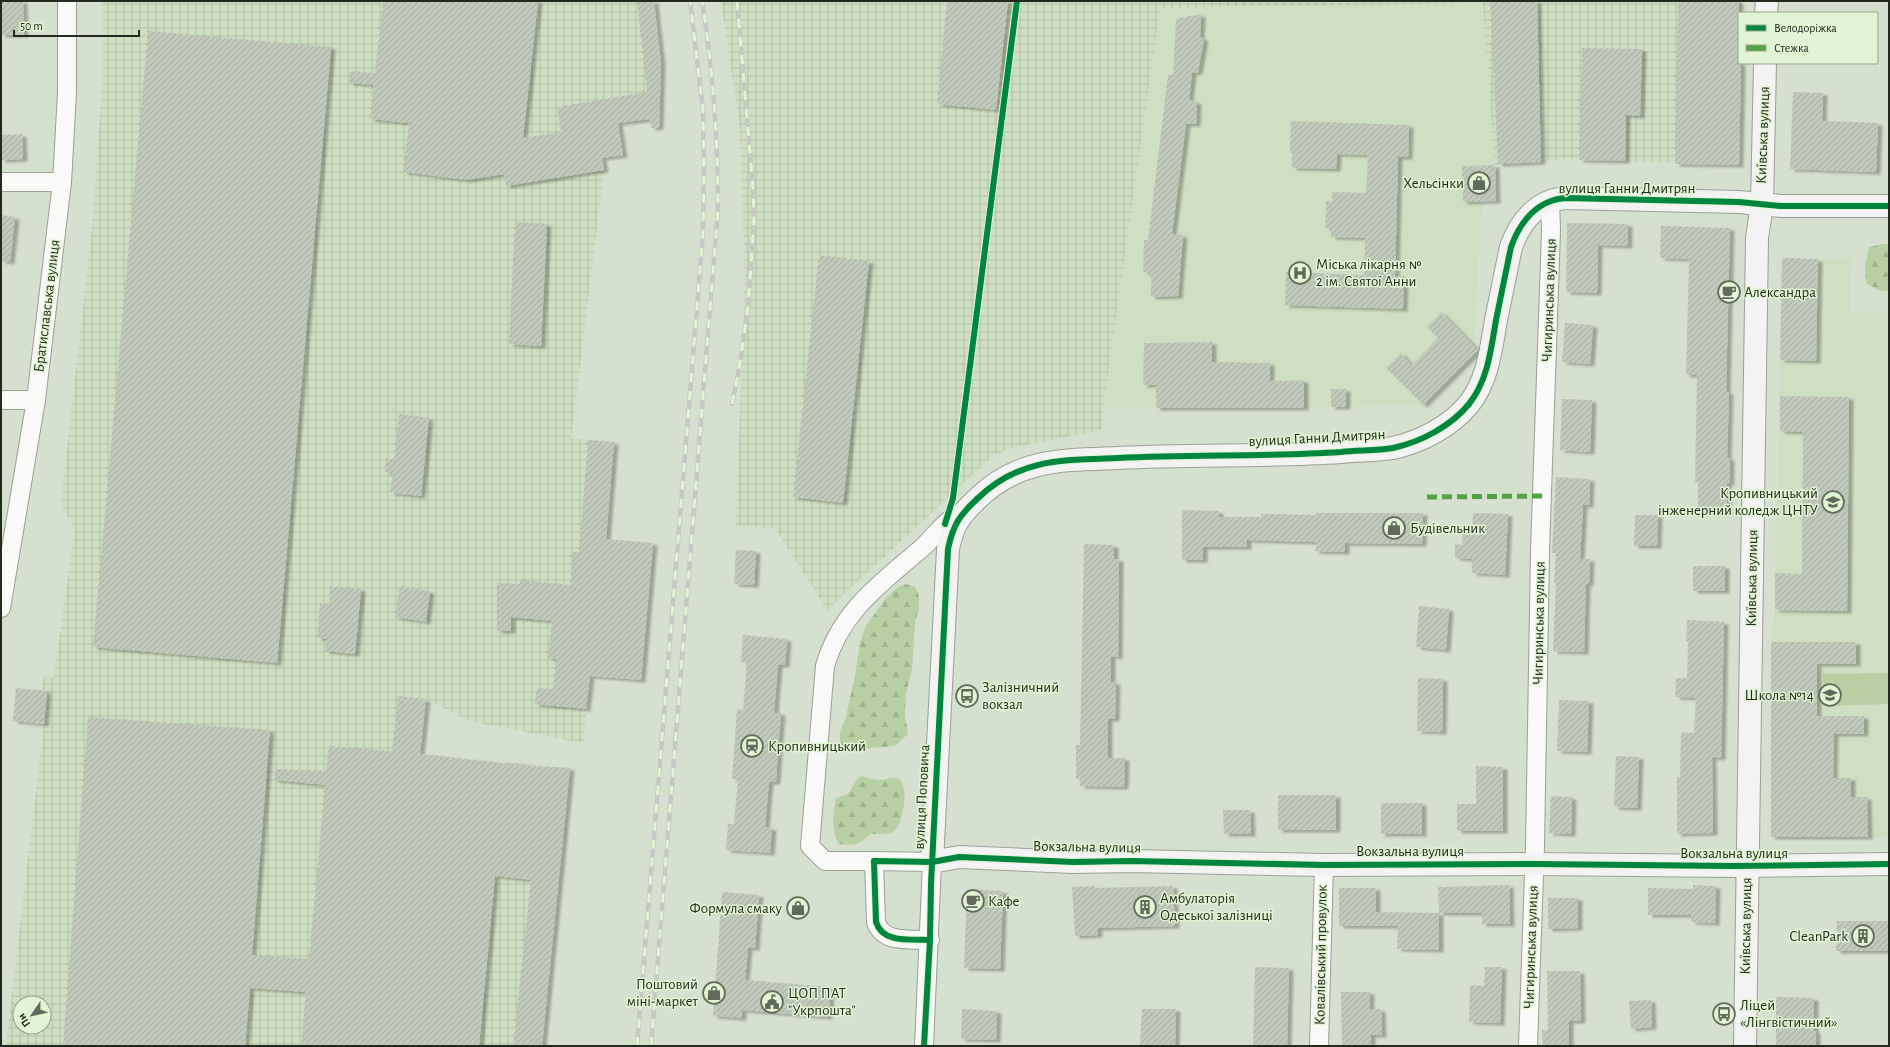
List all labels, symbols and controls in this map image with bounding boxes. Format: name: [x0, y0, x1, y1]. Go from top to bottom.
scale bar: [14, 12, 139, 38]
legend: [1738, 12, 1878, 64]
text: 50 m: [20, 20, 43, 32]
text: Велодоріжка: [1774, 22, 1837, 34]
text: Стежка: [1774, 42, 1809, 54]
street label: Київська вулиця: [1754, 86, 1772, 184]
shop icon: Хельсінки: [1466, 170, 1492, 196]
place label: Хельсінки: [1403, 176, 1464, 191]
street label: вулиця Ганни Дмитрян: [1558, 181, 1696, 196]
street label: Чигиринська вулиця: [1539, 238, 1559, 362]
street label: Братиславська вулиця: [31, 239, 63, 373]
place label: Міська лікарня № 2 ім. Святої Анни: [1316, 257, 1422, 289]
hospital icon: Міська лікарня № 2 ім. Святої Анни: [1287, 260, 1313, 286]
cafe icon: Александра: [1716, 279, 1742, 305]
place label: Александра: [1744, 285, 1816, 300]
street label: вулиця Ганни Дмитрян: [1248, 427, 1386, 449]
place label: Кропивницький інженерний коледж ЦНТУ: [1658, 486, 1819, 518]
school or university icon: Кропивницький інженерний коледж ЦНТУ: [1820, 489, 1846, 515]
shop icon: Будівельник: [1381, 515, 1407, 541]
place label: Будівельник: [1410, 521, 1485, 536]
street label: Київська вулиця: [1744, 529, 1760, 627]
street label: Чигиринська вулиця: [1530, 561, 1548, 685]
place label: Залізничний вокзал: [982, 680, 1059, 712]
school or university icon: Школа №14: [1817, 682, 1843, 708]
bus stop icon: Залізничний вокзал: [954, 683, 980, 709]
place label: Школа №14: [1745, 688, 1814, 703]
station icon: Кропивницький: [739, 733, 765, 759]
place label: Кропивницький: [768, 739, 866, 754]
street label: вулиця Поповича: [912, 744, 932, 850]
street label: Вокзальна вулиця: [1033, 839, 1141, 855]
street label: Вокзальна вулиця: [1356, 844, 1464, 859]
street label: Вокзальна вулиця: [1680, 846, 1788, 861]
street label: Київська вулиця: [1738, 877, 1754, 975]
street label: Ковалівський провулок: [1312, 885, 1330, 1025]
street label: Чигиринська вулиця: [1521, 885, 1541, 1009]
cafe icon: Кафе: [960, 888, 986, 914]
place label: Амбулаторія Одеської залізниці: [1160, 891, 1273, 923]
place label: Кафе: [988, 894, 1019, 909]
building icon: Амбулаторія Одеської залізниці: [1132, 894, 1158, 920]
shop icon: Формула смаку: [785, 895, 811, 921]
place label: Формула смаку: [689, 901, 783, 916]
building icon: CleanPark: [1850, 923, 1876, 949]
place label: CleanPark: [1789, 929, 1848, 944]
place label: Поштовий міні-маркет: [627, 977, 699, 1009]
shop icon: Поштовий міні-маркет: [701, 980, 727, 1006]
place label: ЦОП ПАТ "Укрпошта": [788, 986, 856, 1018]
public building icon: ЦОП ПАТ "Укрпошта": [759, 989, 785, 1015]
north arrow: [12, 995, 52, 1035]
place label: Ліцей «Лінгвістичний»: [1740, 998, 1838, 1030]
bus stop icon: Ліцей «Лінгвістичний»: [1711, 1001, 1737, 1027]
text: Пн: [16, 1012, 32, 1029]

